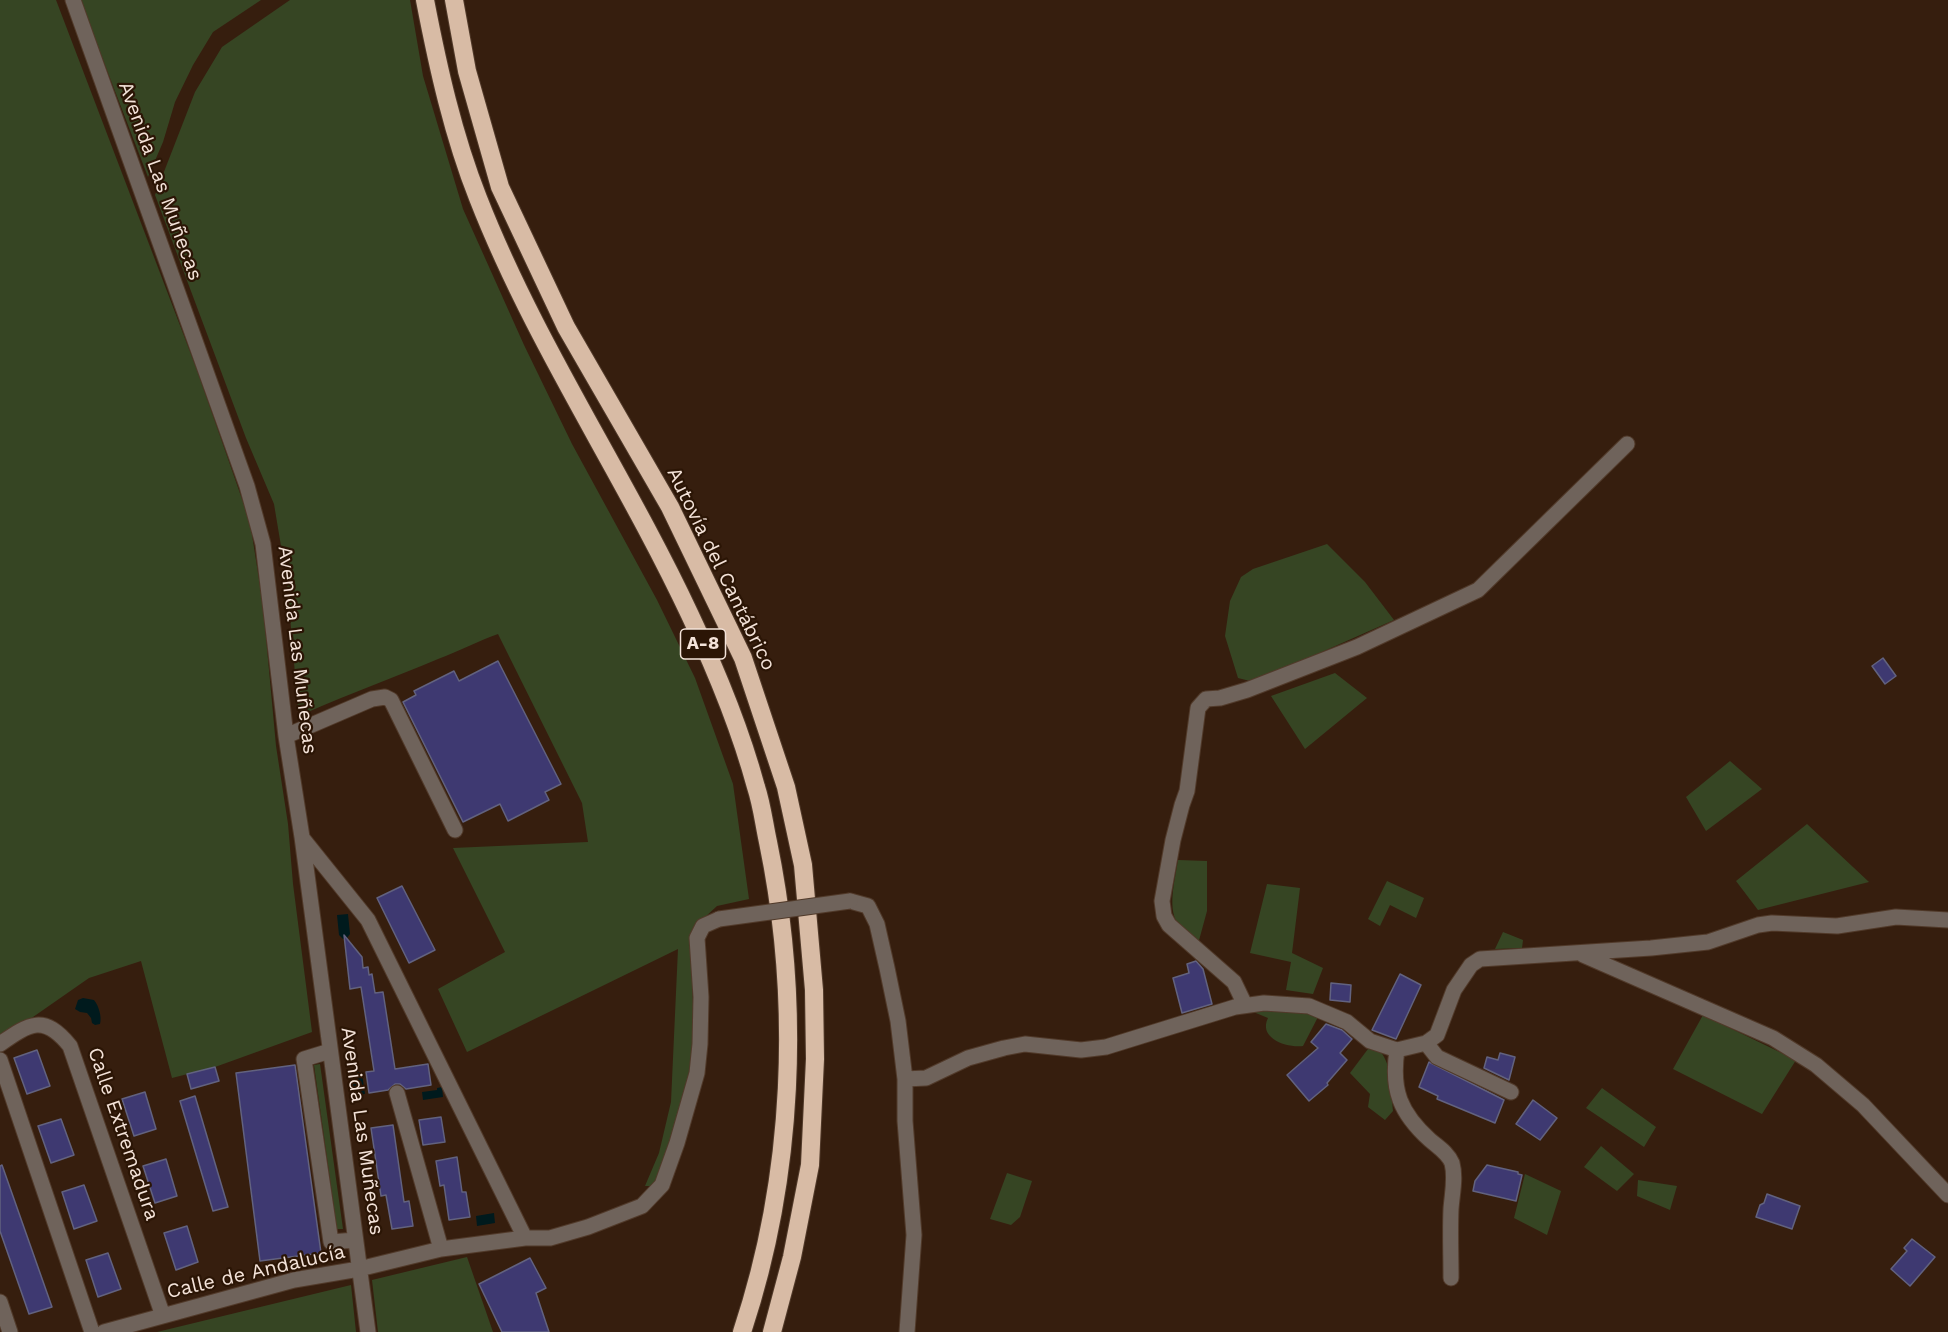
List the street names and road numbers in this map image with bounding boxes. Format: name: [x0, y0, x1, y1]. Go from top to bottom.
street label: Avenida Las Muñecas: [113, 78, 207, 284]
street label: Autovía del Cantábrico: [661, 464, 781, 674]
street label: Avenida Las Muñecas: [272, 544, 322, 756]
road number: A-8: [680, 629, 726, 659]
street label: Avenida Las Muñecas: [336, 1025, 388, 1237]
street label: Calle Extremadura: [82, 1044, 164, 1224]
street label: Calle de Andalucía: [164, 1240, 348, 1304]

